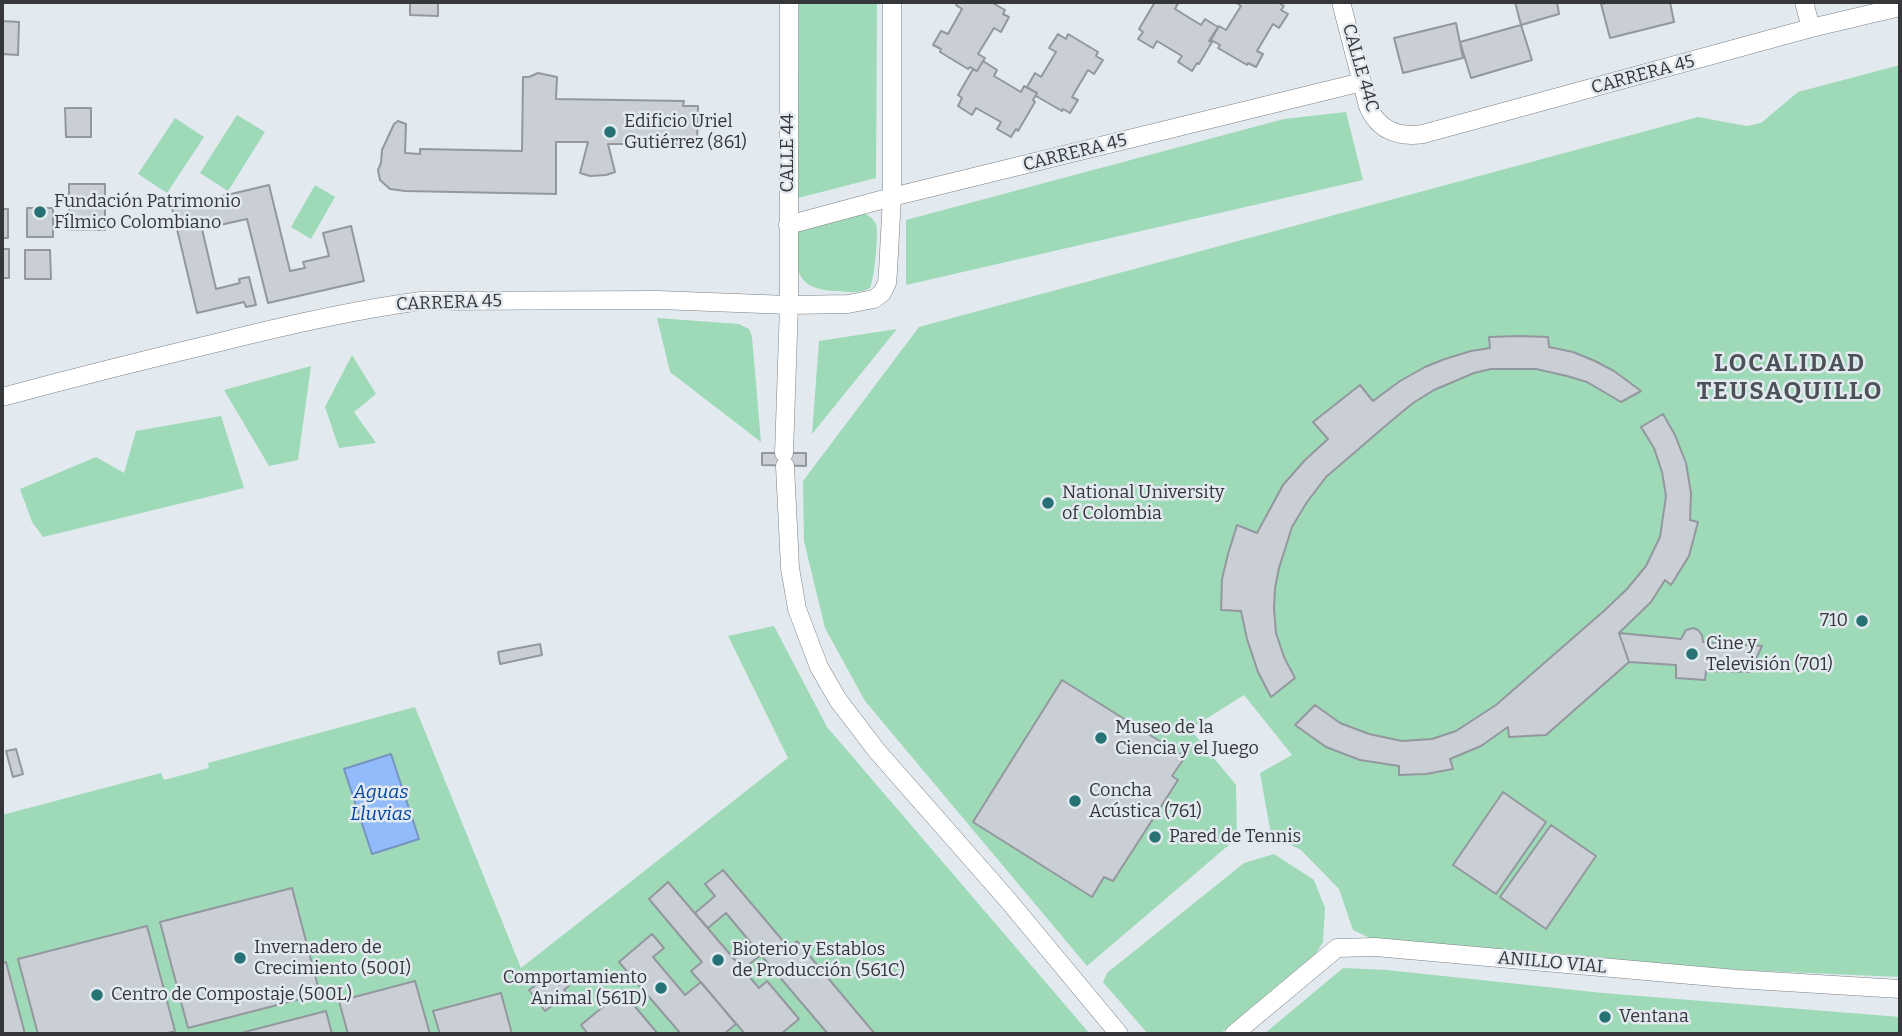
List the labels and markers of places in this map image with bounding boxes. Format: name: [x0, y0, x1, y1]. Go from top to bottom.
place label: Edificio Uriel Gutiérrez (861): [624, 111, 747, 154]
marker: Edificio Uriel Gutiérrez (861): [602, 124, 618, 140]
place label: Fundación Patrimonio Fílmico Colombiano: [54, 191, 241, 234]
marker: Fundación Patrimonio Fílmico Colombiano: [32, 204, 48, 220]
place label: National University of Colombia: [1062, 482, 1224, 524]
marker: National University of Colombia: [1040, 495, 1056, 511]
place label: 710: [1820, 610, 1848, 632]
marker: 710: [1854, 613, 1870, 629]
place label: Cine y Televisión (701): [1706, 633, 1833, 676]
marker: Cine y Televisión (701): [1684, 646, 1700, 662]
place label: Museo de la Ciencia y el Juego: [1115, 717, 1259, 760]
marker: Museo de la Ciencia y el Juego: [1093, 730, 1109, 746]
place label: Concha Acústica (761): [1089, 780, 1202, 822]
marker: Concha Acústica (761): [1067, 793, 1083, 809]
place label: Pared de Tennis: [1169, 826, 1301, 848]
marker: Pared de Tennis: [1147, 829, 1163, 845]
place label: Invernadero de Crecimiento (500I): [254, 937, 411, 979]
place label: Bioterio y Establos de Producción (561C): [732, 939, 905, 982]
marker: Invernadero de Crecimiento (500I): [232, 950, 248, 966]
marker: Bioterio y Establos de Producción (561C): [710, 952, 726, 968]
place label: Comportamiento Animal (561D): [503, 967, 647, 1010]
marker: Comportamiento Animal (561D): [653, 980, 669, 996]
place label: Centro de Compostaje (500L): [111, 984, 352, 1006]
marker: Centro de Compostaje (500L): [89, 987, 105, 1003]
place label: Ventana: [1619, 1006, 1689, 1028]
marker: Ventana: [1597, 1009, 1613, 1025]

